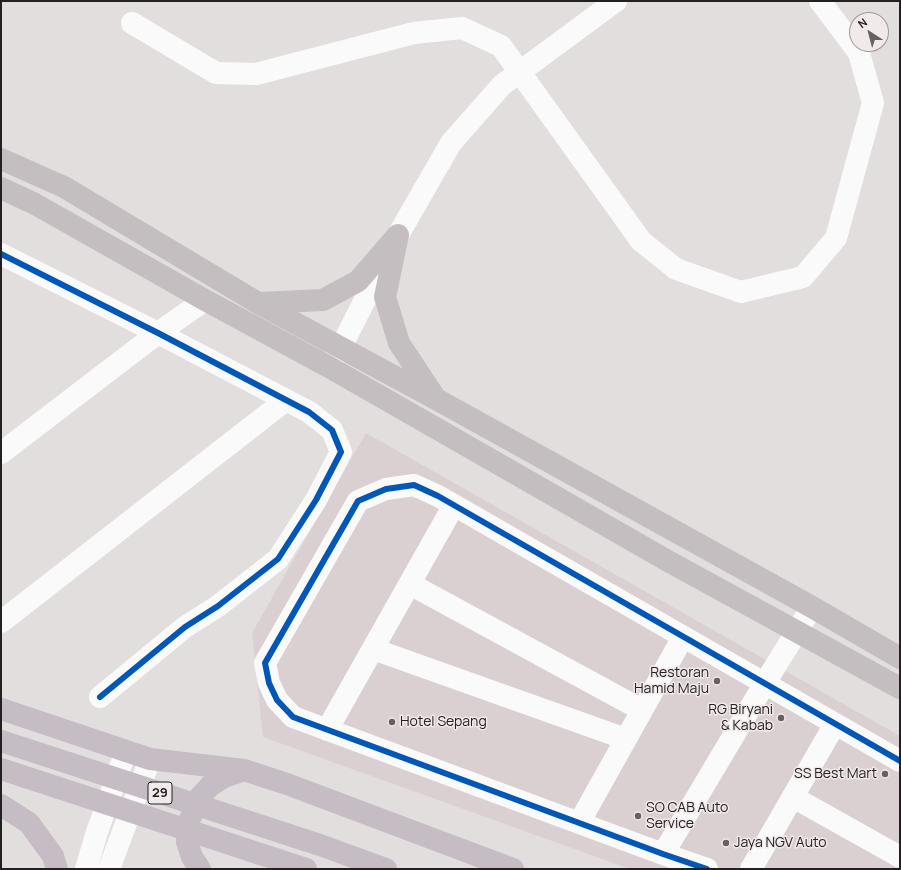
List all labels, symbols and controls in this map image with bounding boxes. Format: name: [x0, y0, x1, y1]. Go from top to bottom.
north arrow: [849, 12, 889, 52]
text: N: [855, 14, 870, 31]
place label: Restoran Hamid Maju: [634, 665, 709, 698]
marker: Restoran Hamid Maju: [712, 676, 722, 686]
place label: RG Biryani & Kabab: [708, 702, 773, 734]
marker: RG Biryani & Kabab: [776, 713, 786, 723]
place label: Hotel Sepang: [400, 714, 487, 730]
marker: Hotel Sepang: [387, 717, 397, 727]
place label: SS Best Mart: [794, 766, 877, 782]
marker: SS Best Mart: [880, 769, 890, 779]
road number: 29: [148, 782, 172, 804]
place label: SO CAB Auto Service: [646, 800, 728, 832]
marker: SO CAB Auto Service: [633, 811, 643, 821]
place label: Jaya NGV Auto: [734, 835, 827, 851]
marker: Jaya NGV Auto: [721, 838, 731, 848]

